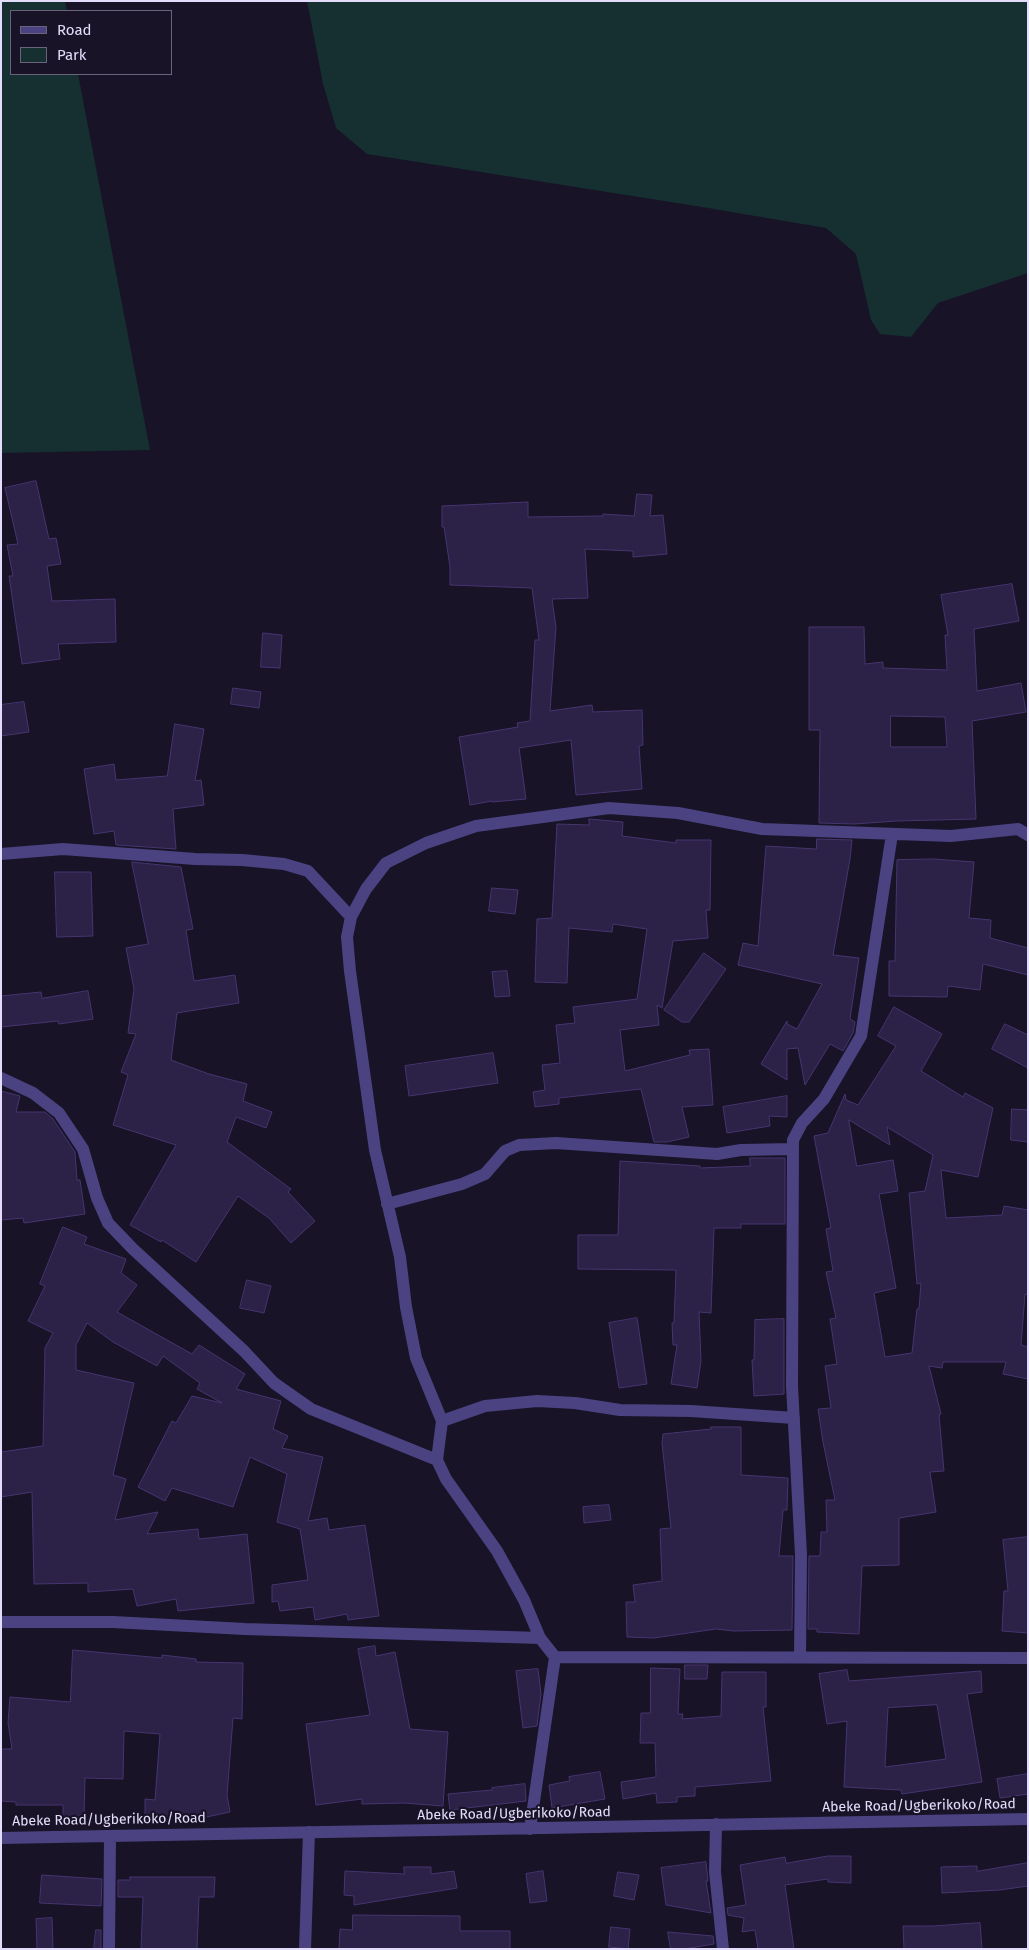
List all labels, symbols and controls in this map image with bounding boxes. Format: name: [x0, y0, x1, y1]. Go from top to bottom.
legend: [10, 10, 172, 75]
text: Road: [57, 21, 92, 39]
text: Park: [57, 46, 87, 64]
street label: Abeke Road/Ugberikoko/Road: [822, 1796, 1016, 1816]
street label: Abeke Road/Ugberikoko/Road: [417, 1804, 611, 1824]
street label: Abeke Road/Ugberikoko/Road: [12, 1810, 206, 1830]

